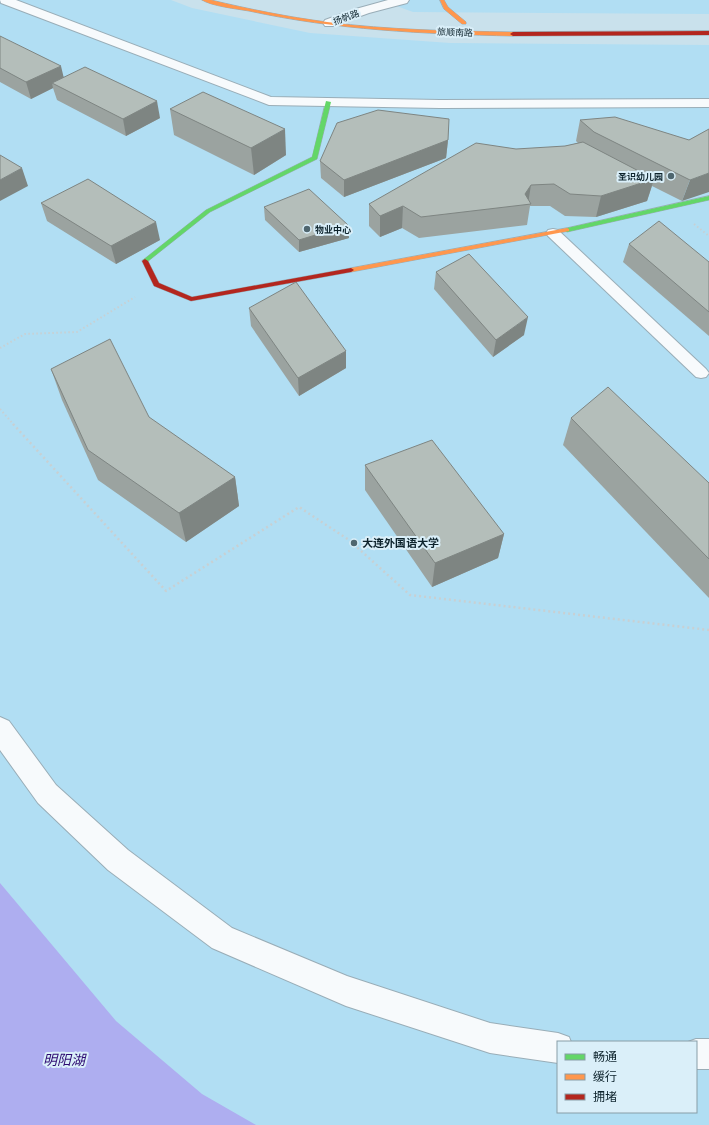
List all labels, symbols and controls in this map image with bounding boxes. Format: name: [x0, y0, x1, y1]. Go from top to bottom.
street label: 扬帆路: [331, 6, 361, 28]
street label: 旅顺南路: [437, 25, 473, 39]
place label: 圣识幼儿园: [618, 170, 663, 183]
marker: 圣识幼儿园: [666, 171, 676, 181]
place label: 物业中心: [315, 223, 351, 236]
marker: 物业中心: [302, 224, 312, 234]
place label: 大连外国语大学: [362, 535, 439, 551]
marker: 大连外国语大学: [349, 538, 359, 548]
legend: [557, 1041, 697, 1113]
text: 畅通: [593, 1048, 617, 1066]
water label: 明阳湖: [43, 1050, 87, 1070]
text: 缓行: [593, 1068, 617, 1086]
text: 拥堵: [593, 1088, 617, 1106]

